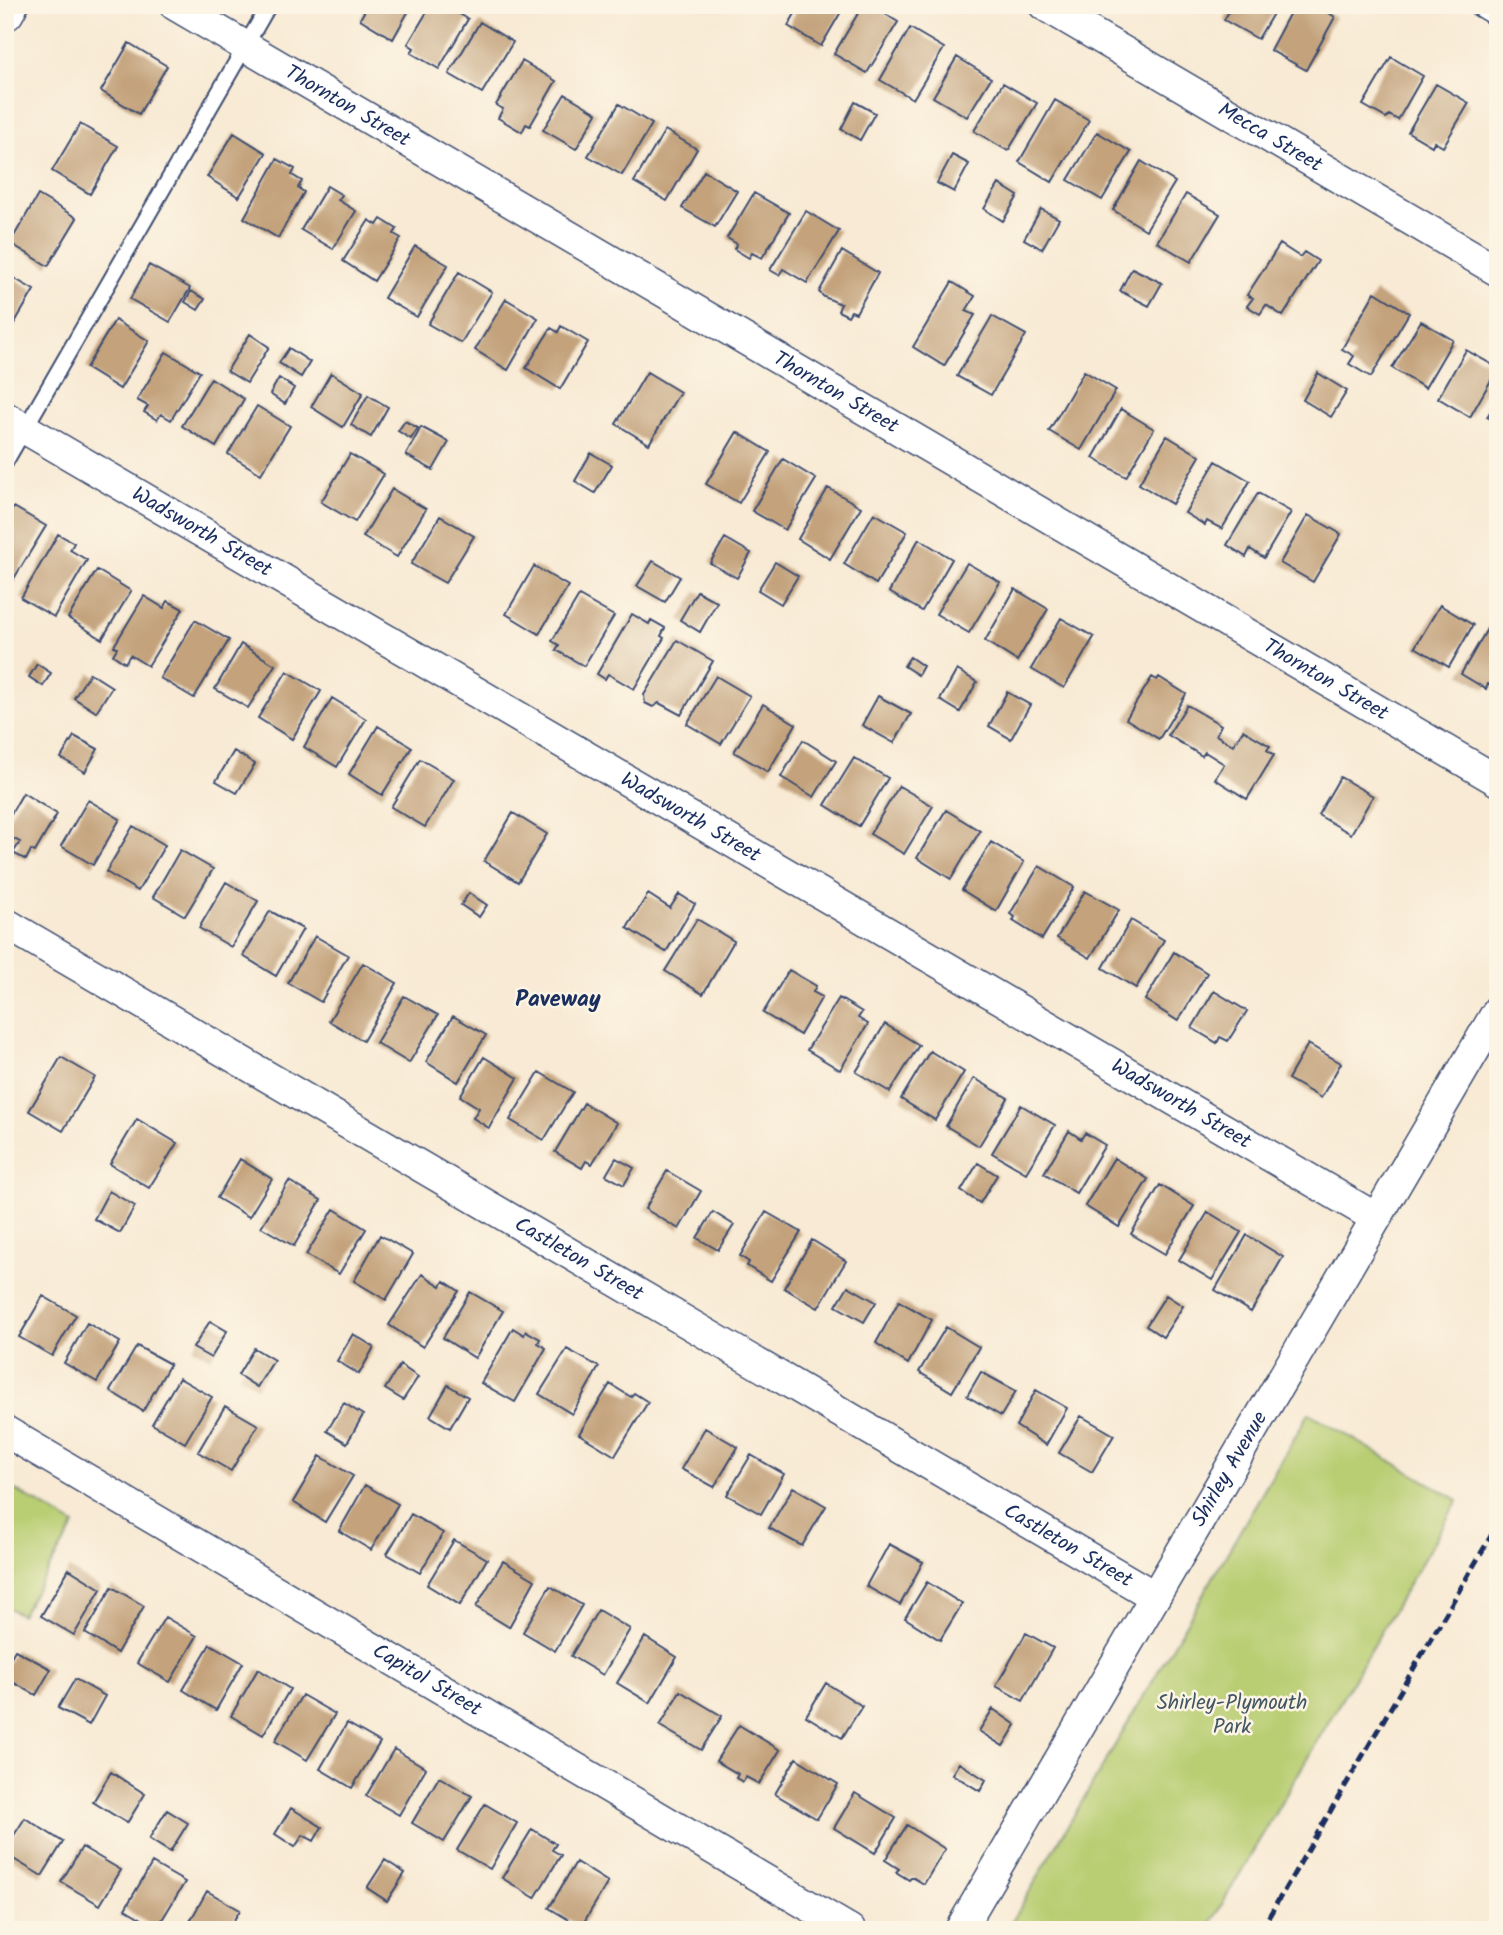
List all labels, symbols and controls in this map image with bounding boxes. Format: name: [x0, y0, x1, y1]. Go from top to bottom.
street label: Thornton Street: [278, 56, 417, 156]
street label: Mecca Street: [1212, 94, 1329, 182]
street label: Thornton Street: [767, 343, 906, 443]
street label: Wadsworth Street: [126, 478, 279, 586]
street label: Thornton Street: [1257, 630, 1395, 730]
street label: Wadsworth Street: [614, 764, 768, 872]
district label: Paveway: [515, 982, 601, 1018]
street label: Wadsworth Street: [1105, 1050, 1258, 1158]
street label: Castleton Street: [508, 1208, 650, 1310]
street label: Shirley Avenue: [1183, 1404, 1277, 1533]
street label: Castleton Street: [997, 1495, 1140, 1597]
street label: Capitol Street: [366, 1635, 489, 1726]
park label: Shirley-Plymouth Park: [1157, 1687, 1307, 1744]

